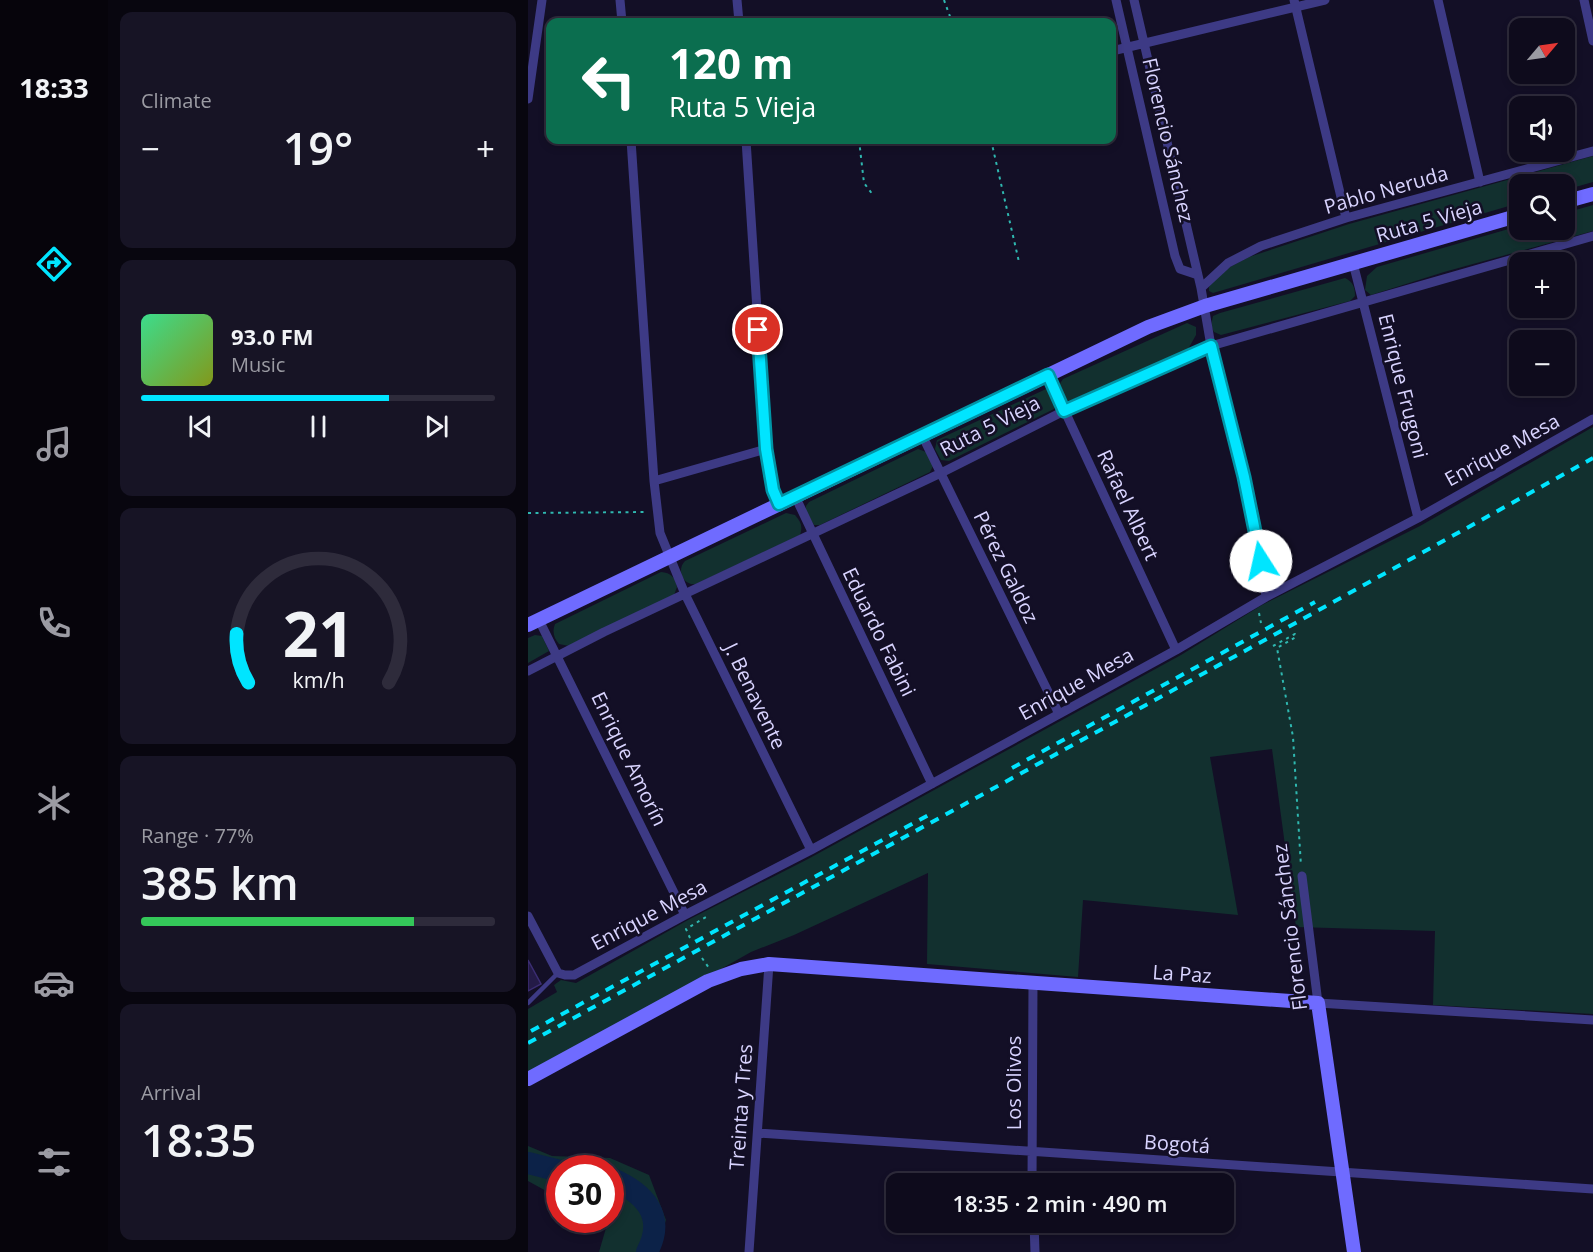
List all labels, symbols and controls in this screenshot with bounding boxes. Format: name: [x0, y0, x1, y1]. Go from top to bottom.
north arrow: [1509, 18, 1575, 84]
map controls: [1509, 18, 1575, 396]
text: 120 m: [669, 34, 793, 91]
icon: left: [570, 42, 648, 120]
street label: Florencio Sánchez: [1136, 55, 1201, 225]
text: 18:33: [19, 69, 89, 106]
text: Climate: [141, 87, 212, 114]
text: Ruta 5 Vieja: [669, 88, 816, 125]
button: sound: [1509, 96, 1575, 162]
text: 19°: [283, 117, 353, 178]
text: −: [141, 126, 160, 171]
text: +: [476, 126, 495, 171]
street label: Pablo Neruda: [1321, 159, 1451, 220]
button: search: [1509, 174, 1575, 240]
street label: Ruta 5 Vieja: [1373, 193, 1485, 249]
icon: directions: [33, 243, 75, 285]
button: +: [1509, 252, 1575, 318]
pin: [732, 304, 783, 355]
street label: Enrique Frugoni: [1372, 311, 1435, 461]
icon: arrive: [741, 313, 774, 346]
text: 93.0 FM: [231, 321, 314, 351]
button: −: [1509, 330, 1575, 396]
text: Music: [231, 351, 285, 378]
street label: Ruta 5 Vieja: [935, 389, 1044, 462]
street label: Enrique Mesa: [1439, 407, 1564, 492]
icon: previous: [184, 410, 217, 443]
icon: pause: [302, 410, 335, 443]
icon: next: [420, 410, 453, 443]
icon: music: [33, 423, 75, 465]
street label: Rafael Albert: [1091, 445, 1166, 565]
street label: Pérez Galdoz: [968, 506, 1045, 627]
position arrow: [1229, 529, 1293, 593]
street label: Eduardo Fabini: [837, 563, 922, 701]
text: 21: [282, 590, 354, 675]
icon: phone: [33, 602, 75, 644]
street label: J. Benavente: [717, 636, 793, 753]
street label: Enrique Mesa: [1013, 641, 1138, 726]
text: km/h: [292, 665, 344, 694]
street label: Enrique Amorín: [585, 687, 674, 830]
icon: climate: [33, 782, 75, 824]
text: Range · 77%: [141, 822, 254, 849]
street label: Florencio Sánchez: [1266, 842, 1313, 1012]
text: 385 km: [141, 852, 299, 913]
street label: Enrique Mesa: [586, 873, 711, 956]
street label: La Paz: [1152, 958, 1213, 989]
icon: car: [33, 962, 75, 1004]
street label: Los Olivos: [1000, 1036, 1027, 1130]
street label: Treinta y Tres: [723, 1043, 758, 1171]
text: Arrival: [141, 1079, 201, 1106]
text: 18:35: [141, 1109, 256, 1170]
street label: Bogotá: [1143, 1128, 1211, 1159]
icon: filters: [33, 1141, 75, 1183]
speed limit sign: 30: [546, 1155, 624, 1233]
text: 18:35 · 2 min · 490 m: [952, 1188, 1168, 1218]

